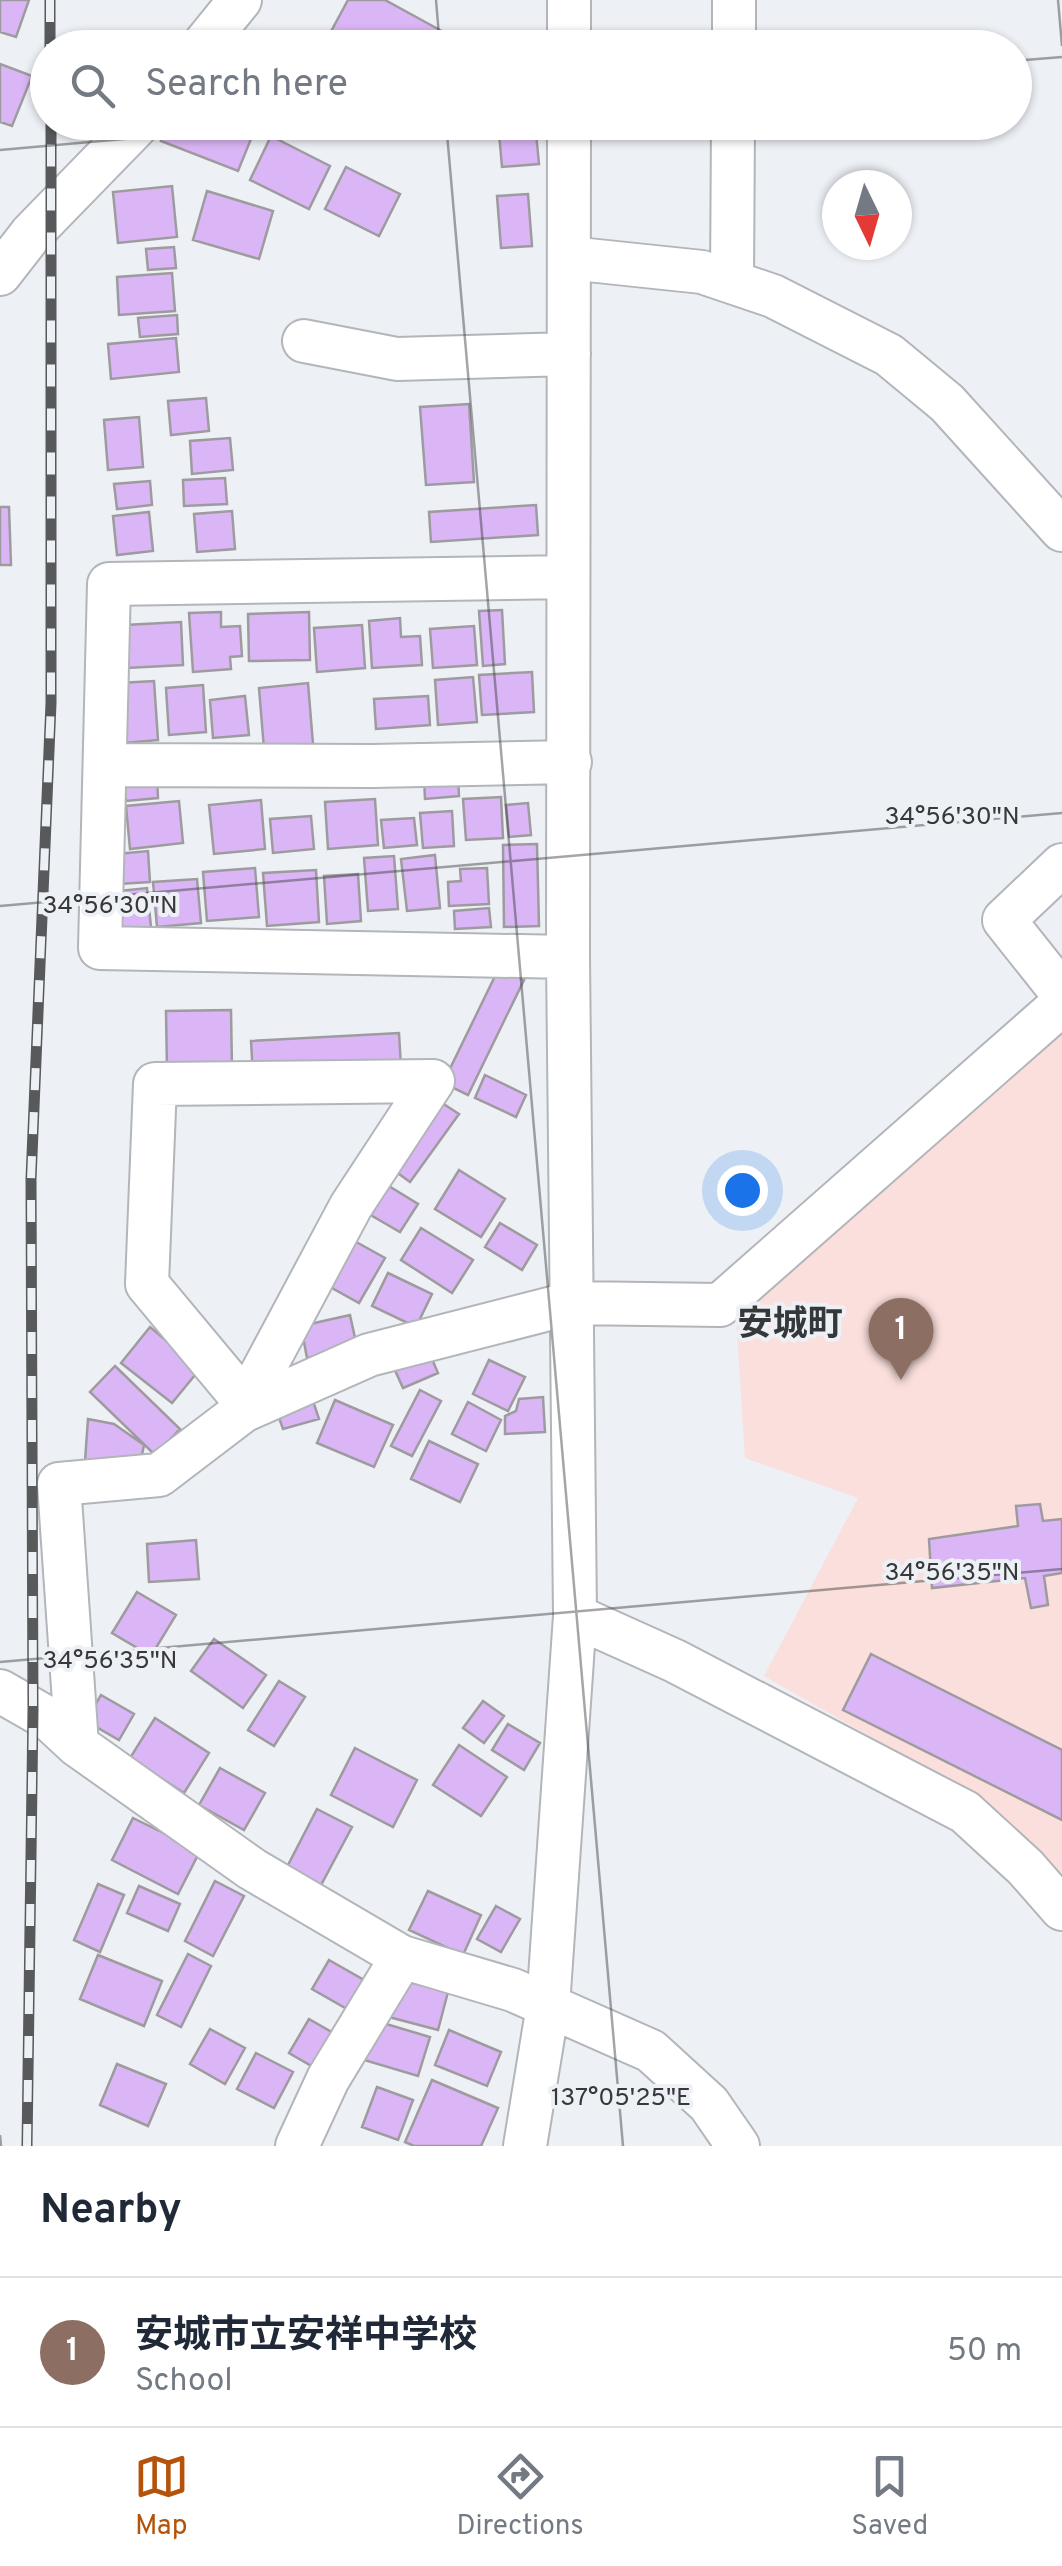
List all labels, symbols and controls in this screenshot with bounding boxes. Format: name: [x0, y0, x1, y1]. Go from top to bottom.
search box: [30, 30, 1032, 140]
icon: search: [65, 58, 120, 113]
text: Search here: [145, 61, 348, 110]
north arrow: [822, 170, 912, 260]
text: 34°56'30"N: [884, 802, 1020, 834]
text: 34°56'30"N: [42, 891, 178, 923]
your location: [717, 1165, 768, 1216]
pin: 1: [868, 1298, 934, 1380]
district label: 安城町: [737, 1304, 843, 1348]
text: 34°56'35"N: [885, 1558, 1019, 1590]
text: 34°56'35"N: [43, 1646, 177, 1678]
text: 137°05'25"E: [551, 2083, 691, 2115]
text: Nearby: [40, 2185, 182, 2238]
text: 安城市立安祥中学校: [135, 2313, 477, 2362]
text: 1: [66, 2332, 79, 2372]
text: 50 m: [947, 2332, 1022, 2372]
text: School: [135, 2362, 233, 2402]
tab: Map: [134, 2449, 189, 2545]
tab: Directions: [456, 2449, 584, 2545]
tab: Saved: [851, 2449, 928, 2545]

